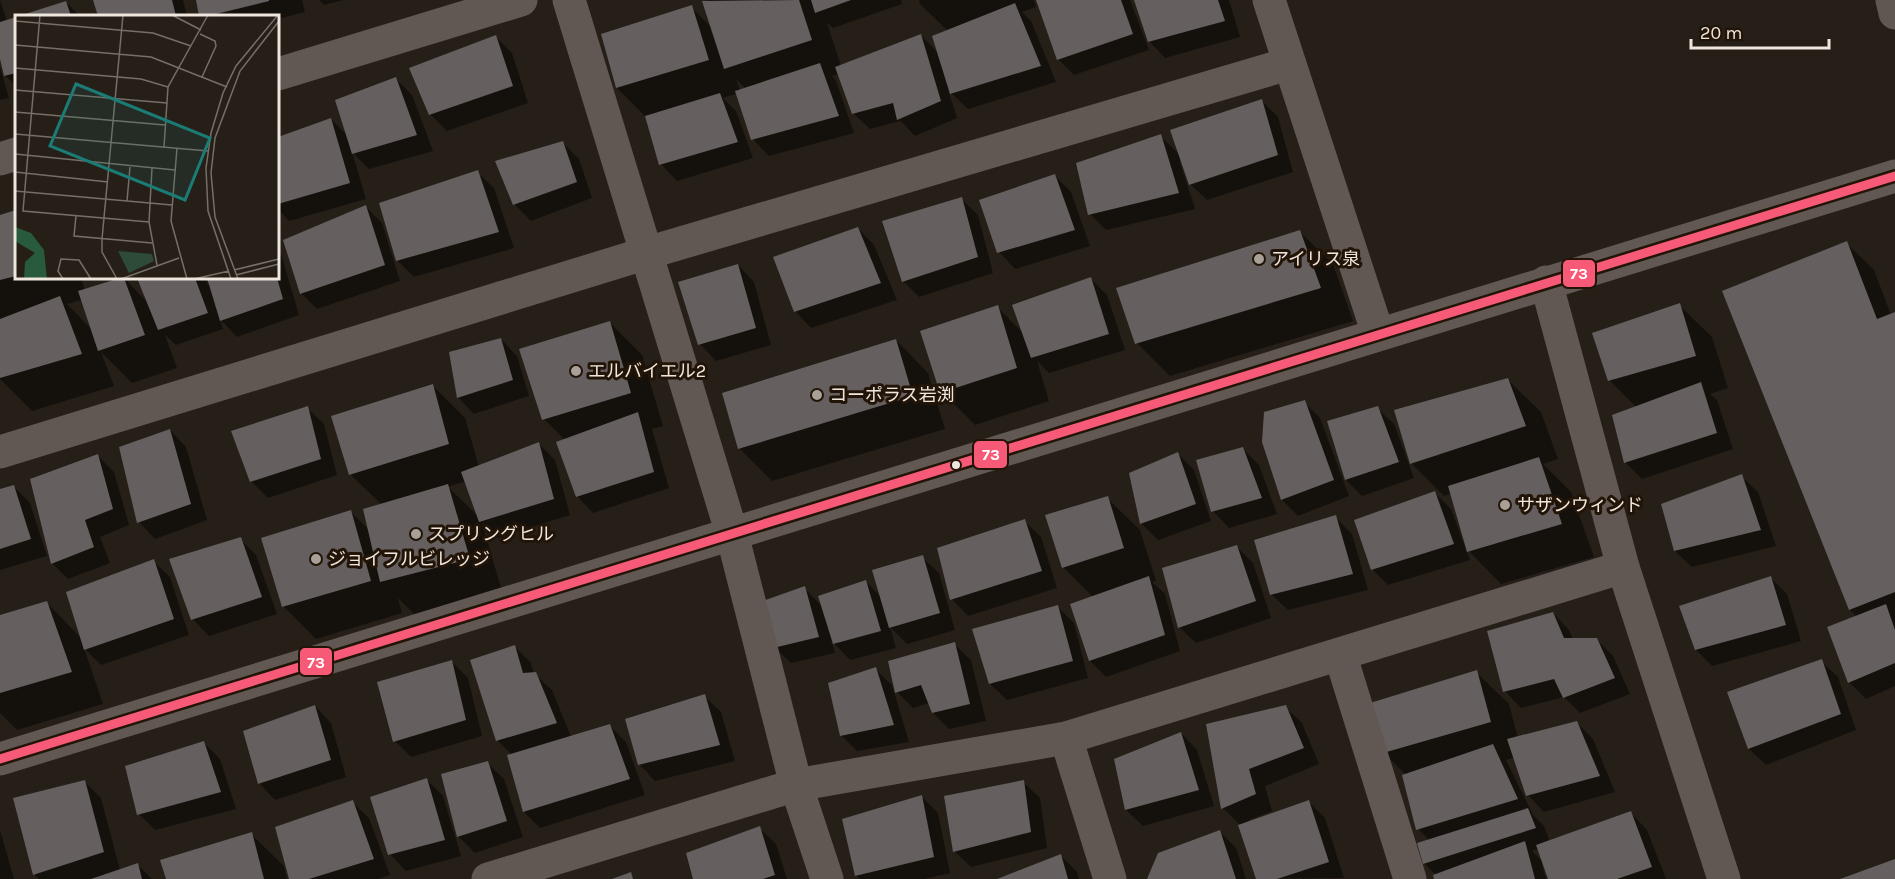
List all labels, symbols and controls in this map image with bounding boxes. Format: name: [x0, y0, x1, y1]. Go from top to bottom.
scale bar: [1691, 12, 1829, 50]
inset map: [15, 15, 279, 279]
text: 20 m: [1700, 22, 1742, 44]
place label: アイリス泉: [1271, 248, 1360, 270]
marker: アイリス泉: [1252, 252, 1266, 266]
line badge: 73: [1562, 259, 1596, 288]
text: 73: [1570, 264, 1588, 283]
place label: エルバイエル2: [588, 360, 706, 382]
marker: エルバイエル2: [569, 364, 583, 378]
place label: コーポラス岩渕: [829, 384, 955, 406]
marker: コーポラス岩渕: [810, 388, 824, 402]
line badge: 73: [973, 440, 1008, 469]
text: 73: [982, 445, 1000, 464]
unlabelled marker: [950, 459, 962, 471]
place label: サザンウィンド: [1517, 494, 1643, 516]
marker: サザンウィンド: [1498, 498, 1512, 512]
place label: スプリングヒル: [428, 523, 554, 545]
marker: スプリングヒル: [409, 527, 423, 541]
place label: ジョイフルビレッジ: [328, 548, 490, 570]
marker: ジョイフルビレッジ: [309, 552, 323, 566]
line badge: 73: [299, 647, 333, 676]
text: 73: [307, 653, 325, 672]

